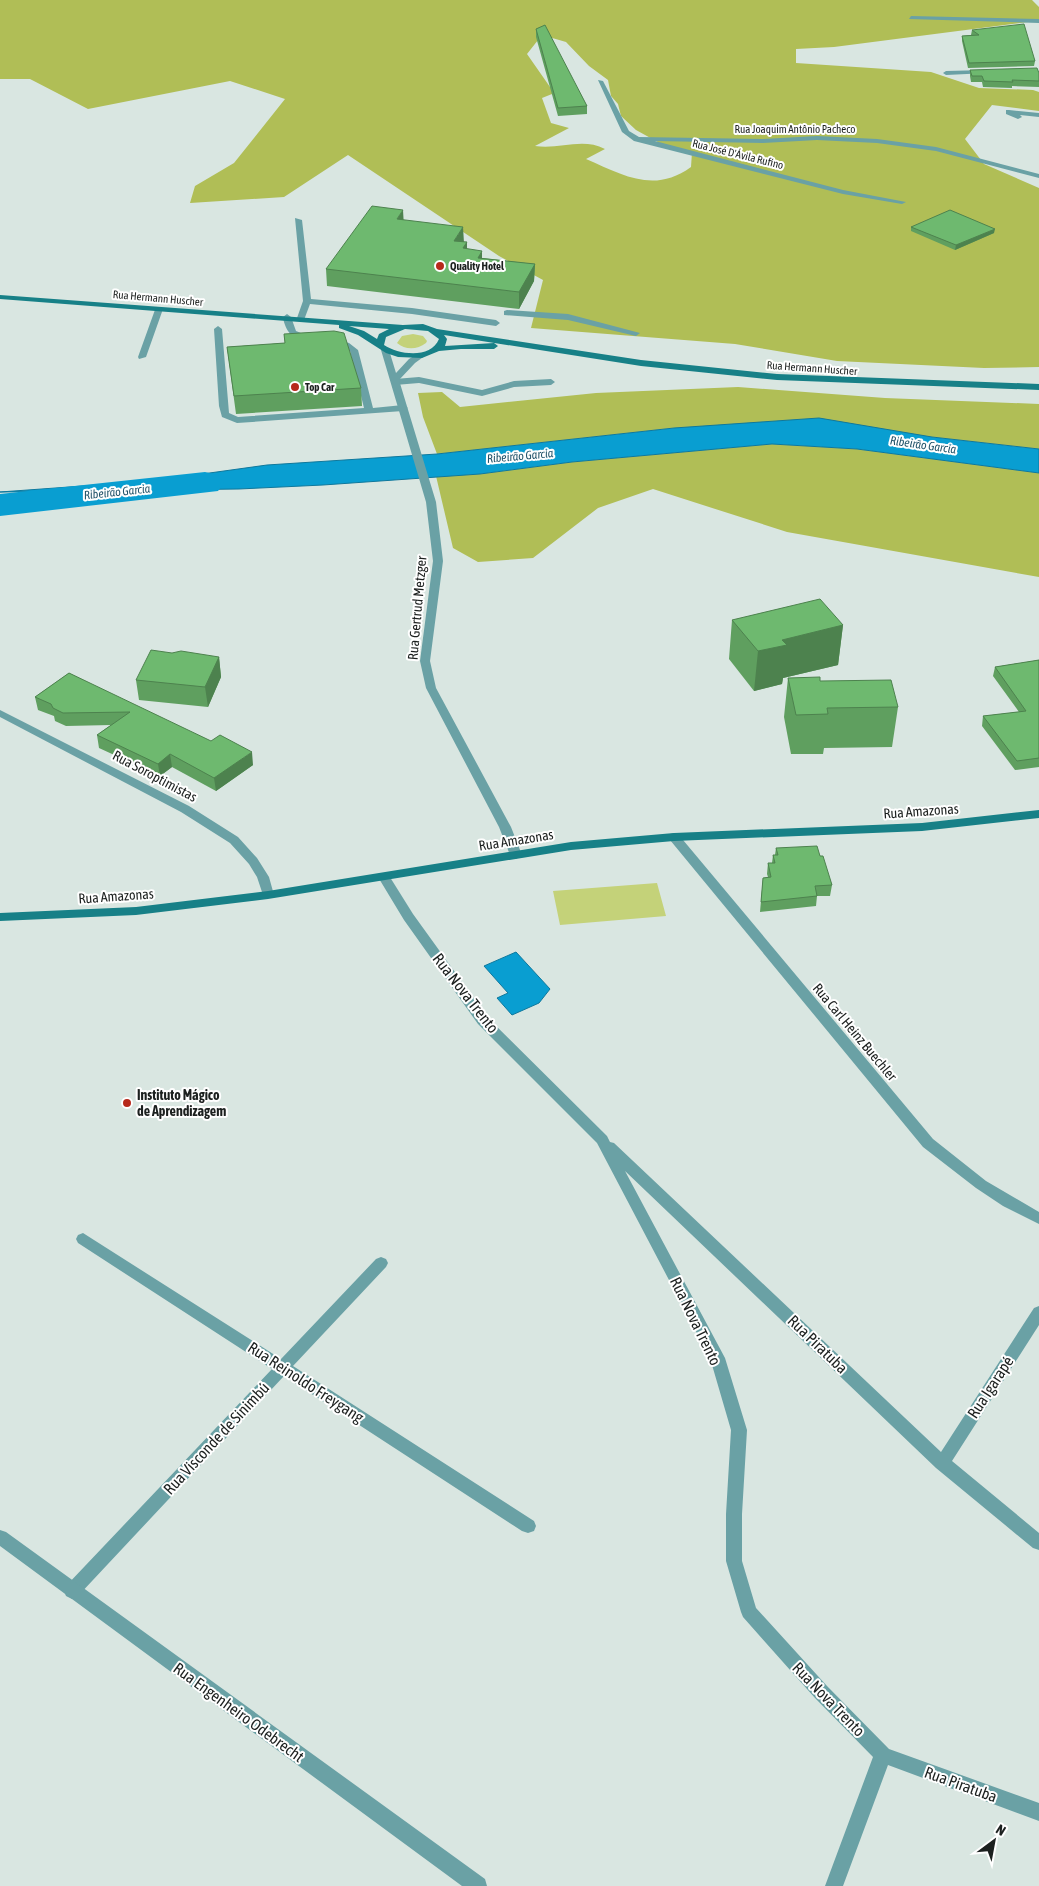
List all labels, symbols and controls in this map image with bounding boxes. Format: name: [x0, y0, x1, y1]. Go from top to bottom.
street label: Rua Joaquim Antônio Pacheco: [734, 123, 856, 135]
street label: Rua José D'Ávila Rufino: [691, 137, 785, 171]
marker: Quality Hotel: [434, 260, 446, 272]
place label: Quality Hotel: [450, 260, 505, 272]
street label: Rua Hermann Huscher: [112, 288, 204, 308]
street label: Rua Hermann Huscher: [766, 359, 858, 377]
marker: Top Car: [289, 381, 301, 393]
place label: Top Car: [305, 381, 335, 393]
water label: Ribeirão Garcia: [889, 433, 957, 457]
water label: Ribeirão Garcia: [486, 446, 554, 466]
water label: Ribeirão Garcia: [83, 482, 151, 502]
street label: Rua Gertrud Metzger: [404, 554, 430, 661]
street label: Rua Soroptimistas: [110, 747, 200, 805]
street label: Rua Amazonas: [883, 800, 959, 822]
street label: Rua Amazonas: [478, 826, 555, 854]
street label: Rua Amazonas: [78, 885, 154, 907]
street label: Rua Nova Trento: [429, 950, 503, 1036]
street label: Rua Carl Heinz Buechler: [810, 980, 901, 1085]
place label: Instituto Mágico de Aprendizagem: [137, 1087, 226, 1119]
marker: Instituto Mágico de Aprendizagem: [121, 1097, 133, 1109]
street label: Rua Nova Trento: [667, 1274, 725, 1368]
street label: Rua Piratuba: [784, 1311, 852, 1377]
street label: Rua Reinoldo Freygang: [244, 1338, 367, 1427]
street label: Rua Igarapé: [963, 1353, 1017, 1422]
street label: Rua Visconde de Sinimbú: [159, 1378, 273, 1498]
street label: Rua Nova Trento: [789, 1658, 869, 1740]
street label: Rua Engenheiro Odebrecht: [170, 1659, 308, 1766]
street label: Rua Piratuba: [922, 1763, 1000, 1805]
north arrow: [969, 1816, 1019, 1866]
text: N: [993, 1821, 1009, 1839]

